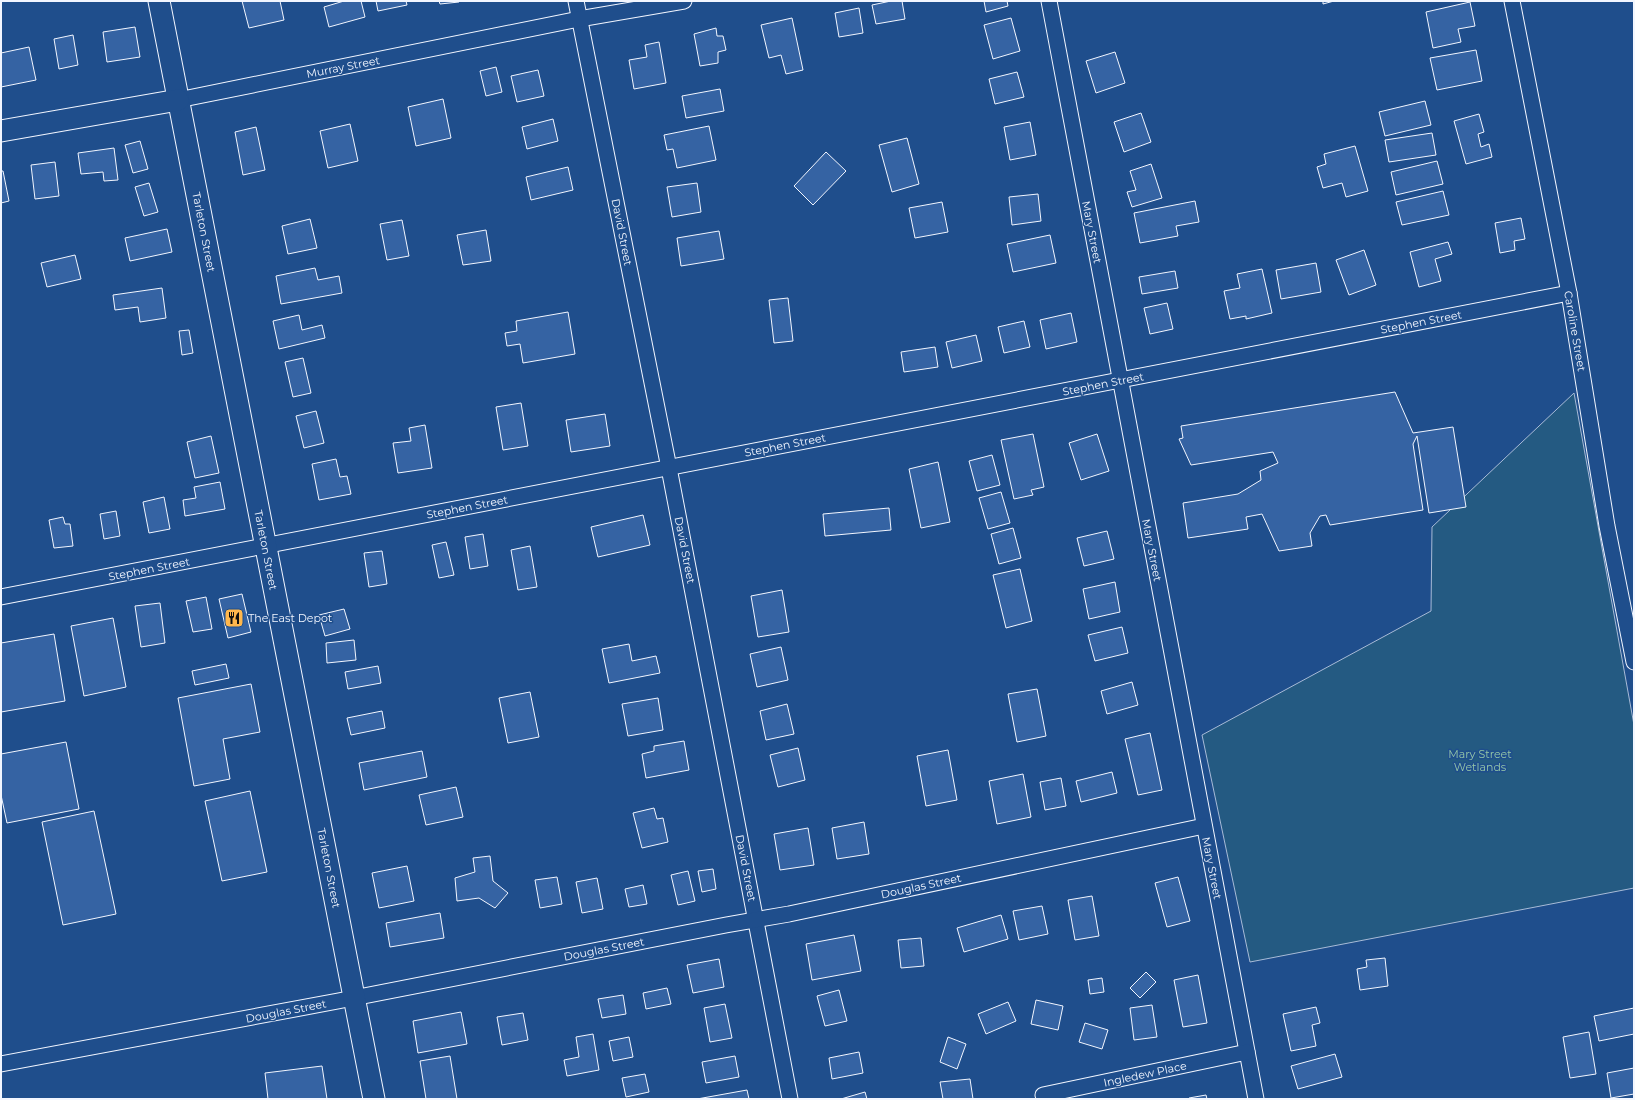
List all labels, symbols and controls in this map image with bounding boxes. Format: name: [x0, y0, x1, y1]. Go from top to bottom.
street label: Murray Street: [305, 53, 381, 81]
street label: Tarleton Street: [189, 191, 219, 274]
street label: David Street: [609, 197, 635, 267]
street label: Mary Street: [1079, 200, 1105, 265]
street label: Caroline Street: [1561, 290, 1589, 373]
street label: Stephen Street: [1379, 307, 1463, 337]
street label: Stephen Street: [1061, 369, 1145, 399]
street label: Stephen Street: [743, 430, 827, 460]
street label: Stephen Street: [425, 492, 509, 522]
street label: Tarleton Street: [251, 509, 281, 592]
street label: David Street: [672, 515, 698, 585]
street label: Mary Street: [1139, 518, 1165, 583]
street label: Stephen Street: [107, 554, 191, 584]
restaurant icon: The East Depot: [223, 607, 245, 629]
place label: The East Depot: [248, 611, 333, 625]
park label: Mary Street Wetlands: [1448, 747, 1512, 774]
street label: Tarleton Street: [314, 827, 344, 910]
street label: David Street: [733, 833, 759, 903]
street label: Mary Street: [1199, 836, 1225, 901]
street label: Douglas Street: [880, 871, 963, 901]
street label: Douglas Street: [562, 934, 646, 964]
street label: Douglas Street: [244, 996, 328, 1026]
street label: Ingledew Place: [1102, 1058, 1188, 1090]

